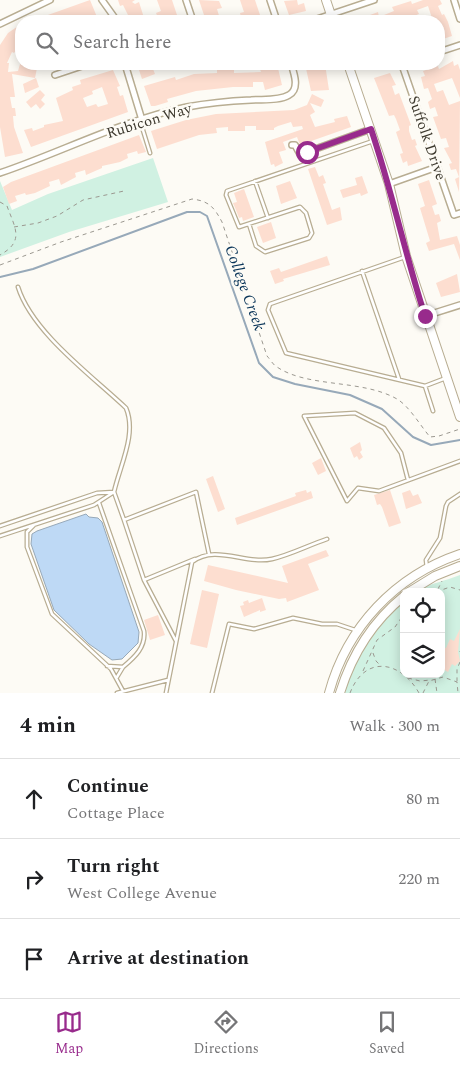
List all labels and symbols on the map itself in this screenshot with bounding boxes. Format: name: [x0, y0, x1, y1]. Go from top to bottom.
street label: Suffolk Drive: [402, 93, 452, 183]
street label: Rubicon Way: [104, 97, 195, 145]
route start: [296, 141, 319, 164]
water label: College Creek: [218, 242, 272, 335]
route end: [414, 305, 437, 328]

